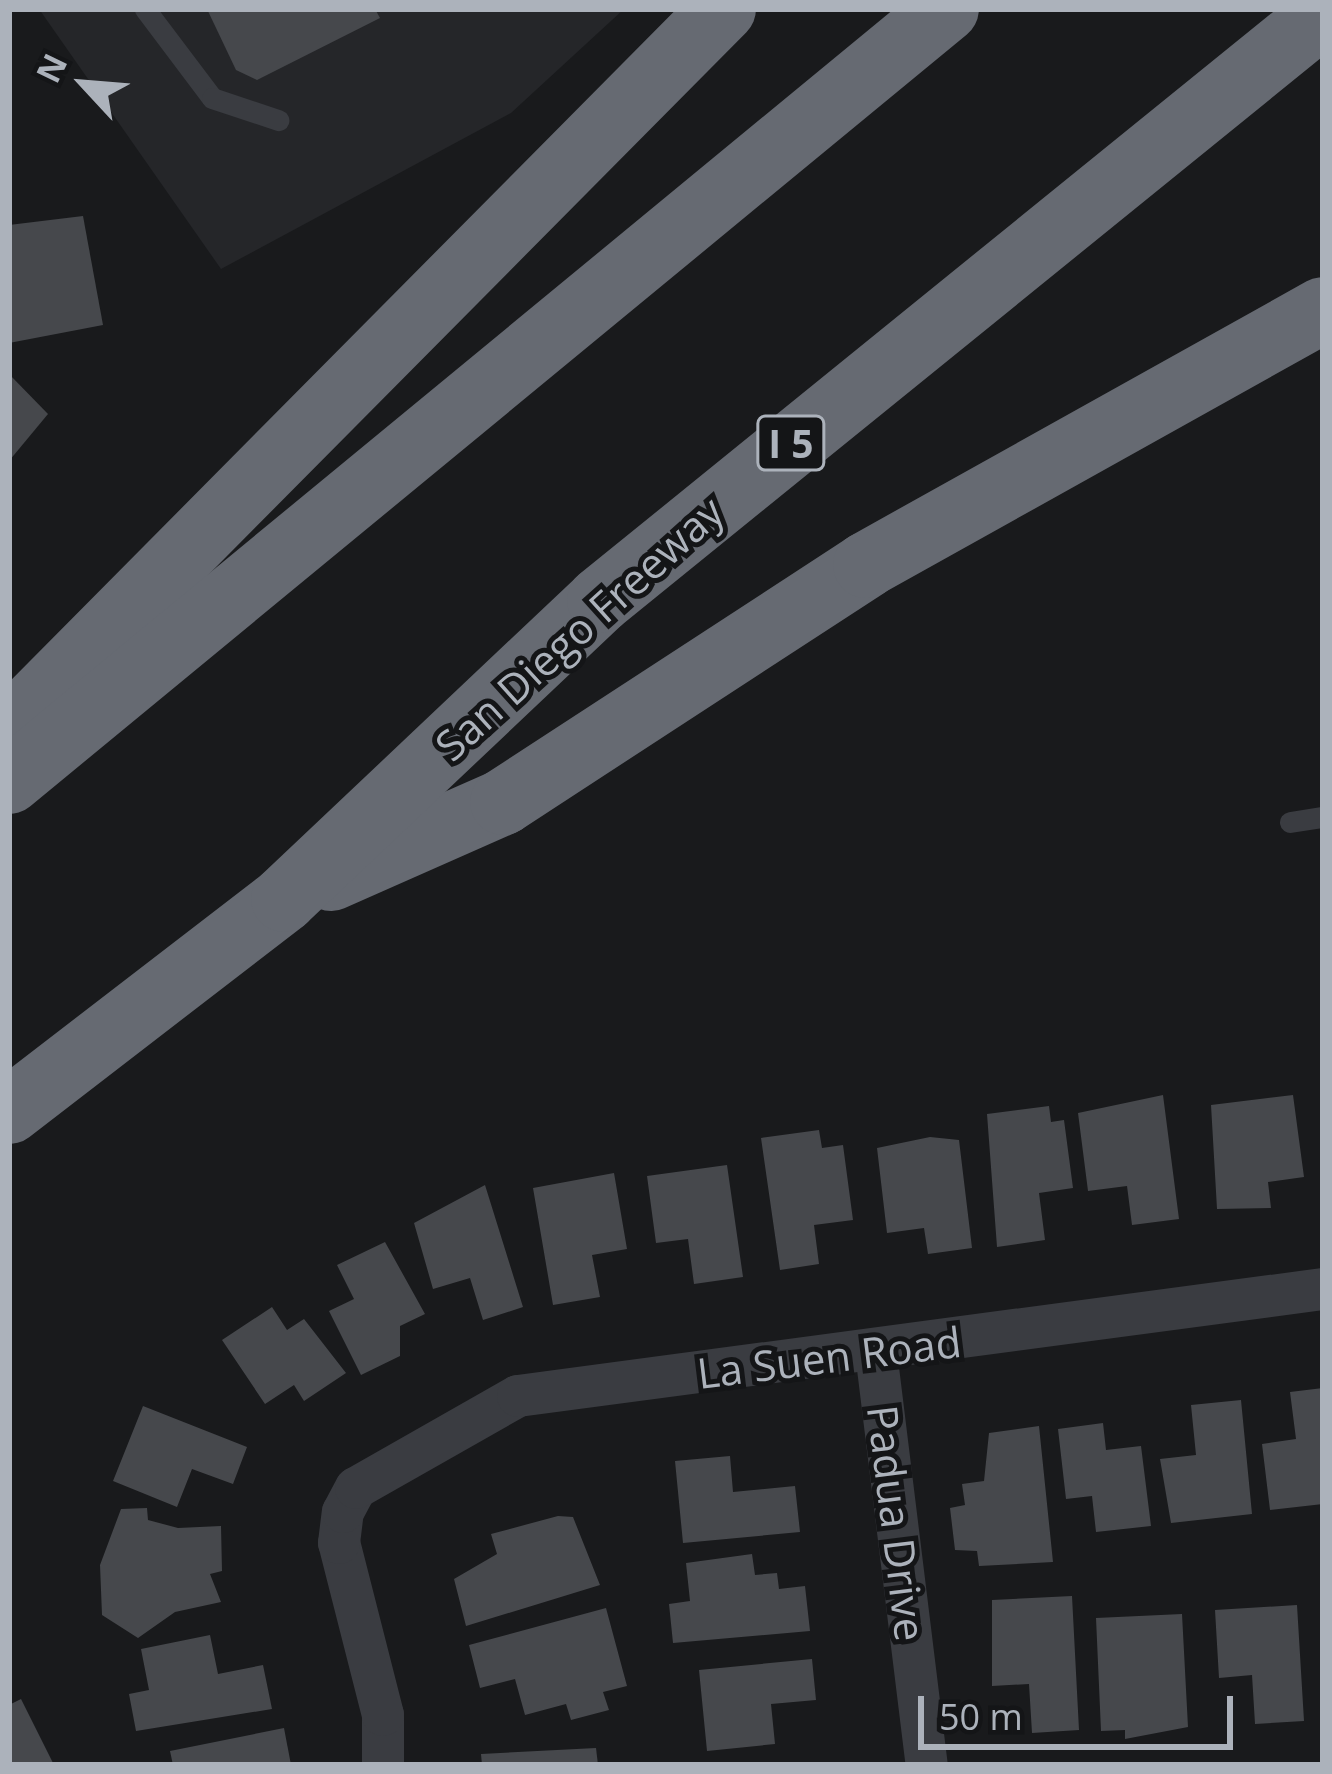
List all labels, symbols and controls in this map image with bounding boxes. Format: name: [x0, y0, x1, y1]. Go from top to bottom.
north arrow: [24, 24, 144, 144]
text: N: [25, 46, 77, 90]
road number: I 5: [755, 410, 827, 476]
street label: San Diego Freeway: [425, 486, 733, 770]
street label: La Suen Road: [694, 1316, 964, 1398]
street label: Padua Drive: [858, 1402, 936, 1644]
scale bar: [924, 1672, 1239, 1746]
text: 50 m: [939, 1692, 1023, 1741]

